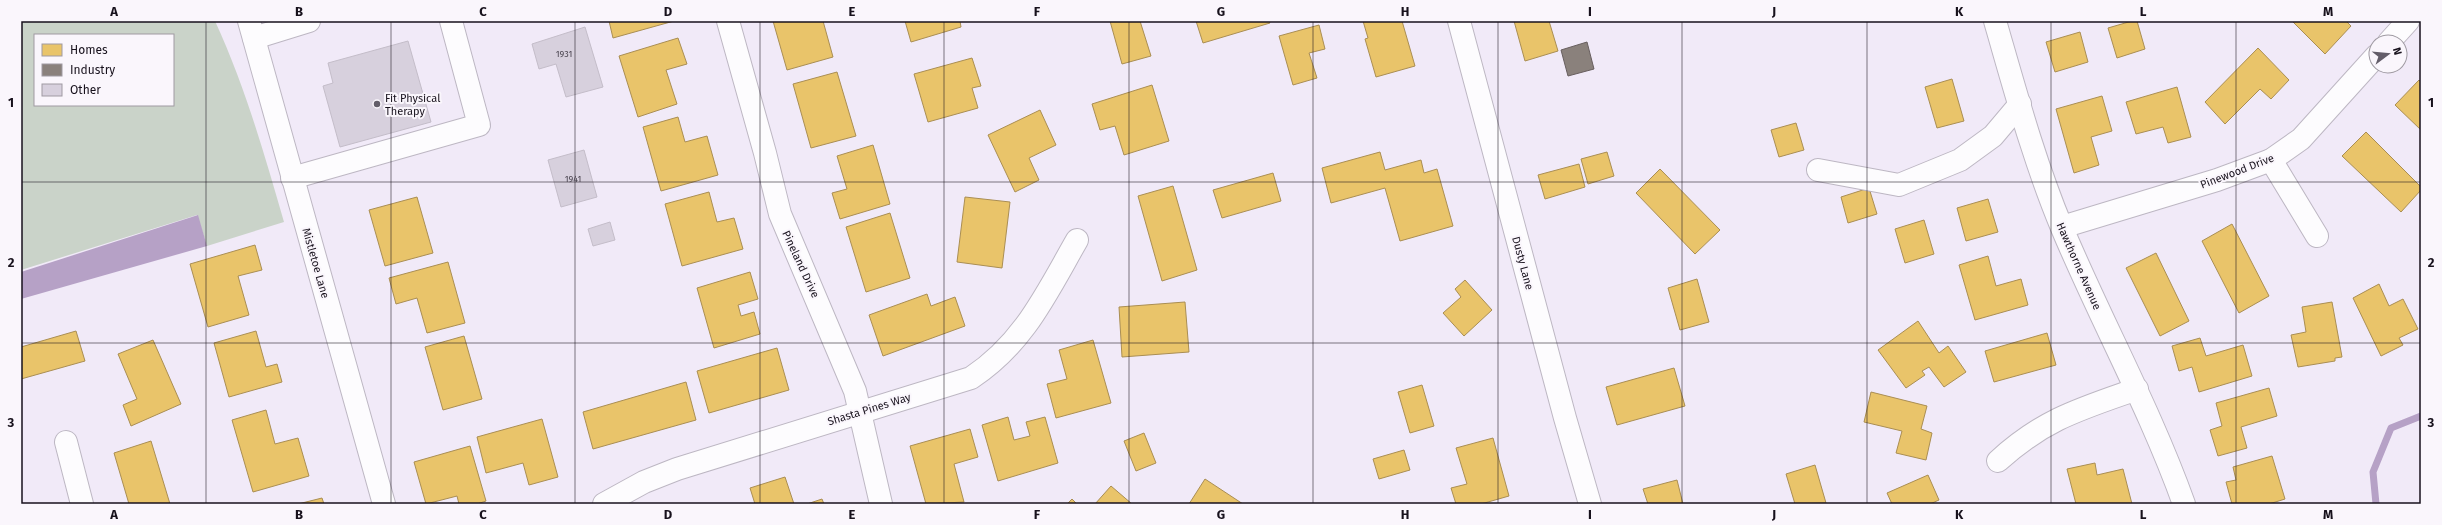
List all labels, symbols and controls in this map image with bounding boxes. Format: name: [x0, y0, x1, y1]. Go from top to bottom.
text: A: [109, 4, 118, 19]
text: B: [295, 4, 303, 19]
text: C: [479, 4, 487, 19]
text: D: [664, 4, 673, 19]
text: E: [849, 4, 856, 19]
text: F: [1034, 4, 1041, 19]
text: G: [1217, 4, 1225, 19]
text: H: [1401, 4, 1409, 19]
text: I: [1588, 4, 1592, 19]
text: J: [1771, 4, 1776, 19]
text: K: [1955, 4, 1964, 19]
text: L: [2140, 4, 2147, 19]
text: M: [2323, 4, 2333, 19]
legend: [34, 34, 174, 106]
north arrow: [2368, 34, 2408, 74]
text: Homes: [70, 43, 108, 57]
text: N: [2390, 46, 2404, 57]
house number: 1931: [556, 49, 572, 59]
text: Industry: [70, 63, 115, 77]
text: Other: [70, 83, 101, 97]
place label: Fit Physical Therapy: [385, 92, 440, 118]
text: 1: [8, 95, 14, 110]
text: 1: [2428, 95, 2434, 110]
marker: Fit Physical Therapy: [372, 99, 382, 109]
street label: Pinewood Drive: [2198, 151, 2276, 192]
house number: 1941: [565, 174, 581, 184]
street label: Hawthorne Avenue: [2053, 221, 2104, 312]
street label: Mistletoe Lane: [299, 226, 332, 300]
street label: Pineland Drive: [779, 228, 822, 300]
street label: Dusty Lane: [1509, 235, 1536, 291]
text: 2: [8, 255, 15, 270]
text: 2: [2428, 255, 2435, 270]
street label: Shasta Pines Way: [826, 390, 913, 428]
text: 3: [7, 415, 15, 430]
text: 3: [2427, 415, 2435, 430]
text: A: [109, 507, 118, 522]
text: B: [295, 507, 303, 522]
text: C: [479, 507, 487, 522]
text: D: [664, 507, 673, 522]
text: E: [849, 507, 856, 522]
text: F: [1034, 507, 1041, 522]
text: G: [1217, 507, 1225, 522]
text: H: [1401, 507, 1409, 522]
text: I: [1588, 507, 1592, 522]
text: J: [1771, 507, 1776, 522]
text: K: [1955, 507, 1964, 522]
text: L: [2140, 507, 2147, 522]
text: M: [2323, 507, 2333, 522]

